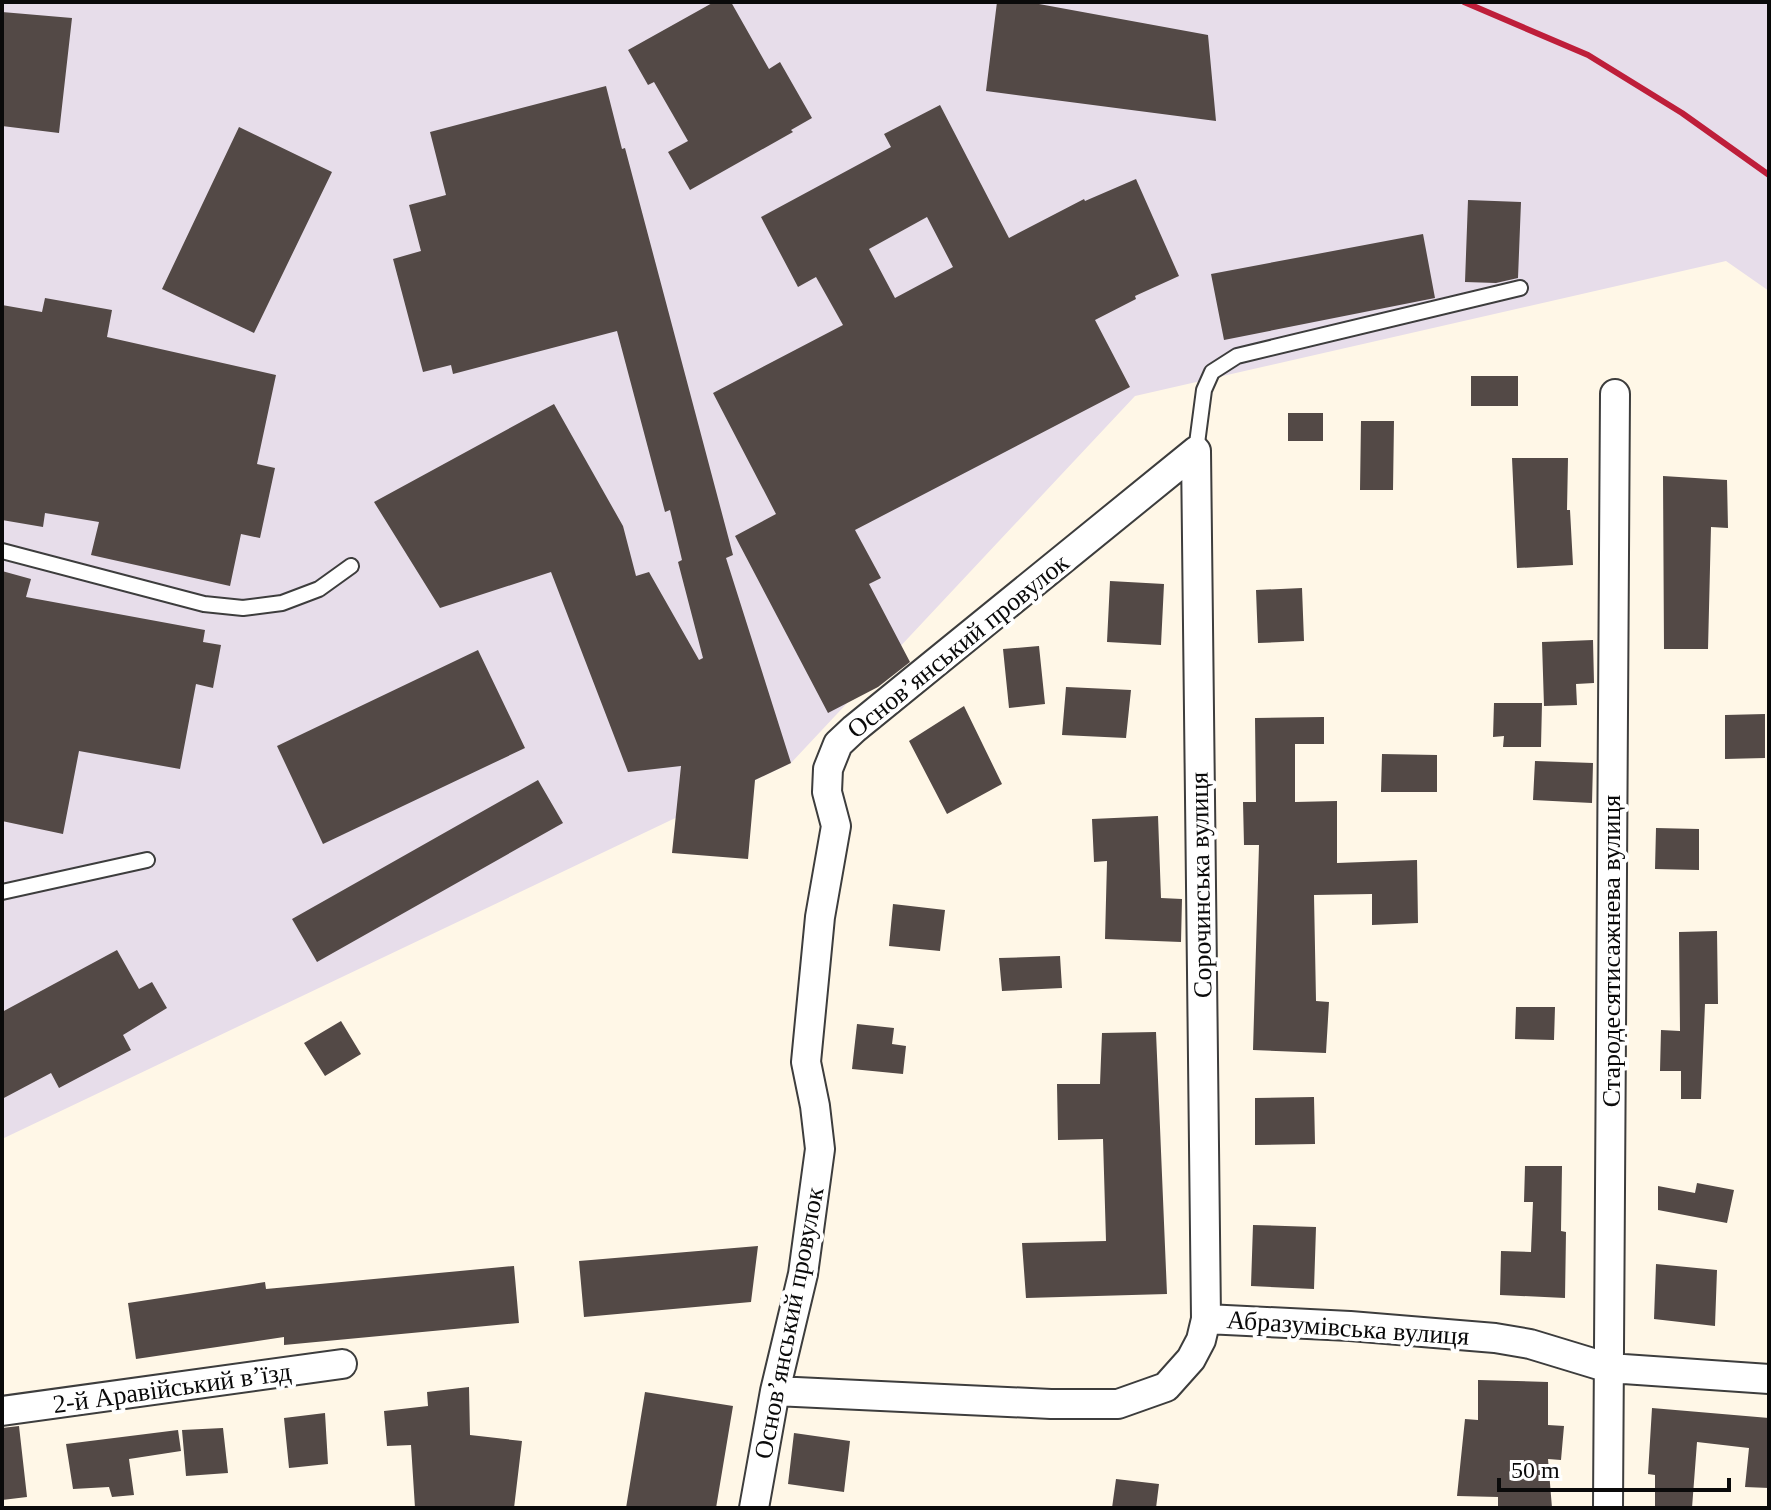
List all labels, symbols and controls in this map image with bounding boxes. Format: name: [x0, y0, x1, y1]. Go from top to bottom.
street label: Основ’янський провулок: [842, 548, 1075, 744]
street label: Сорочинська вулиця: [1185, 772, 1217, 998]
street label: Стародесятисажнева вулиця: [1597, 795, 1626, 1107]
street label: Основ’янський провулок: [748, 1184, 830, 1461]
street label: Абразумівська вулиця: [1226, 1305, 1470, 1351]
street label: 2-й Аравійський в’їзд: [51, 1357, 293, 1419]
scale bar: [1499, 1442, 1729, 1492]
text: 50 m: [1511, 1457, 1560, 1483]

